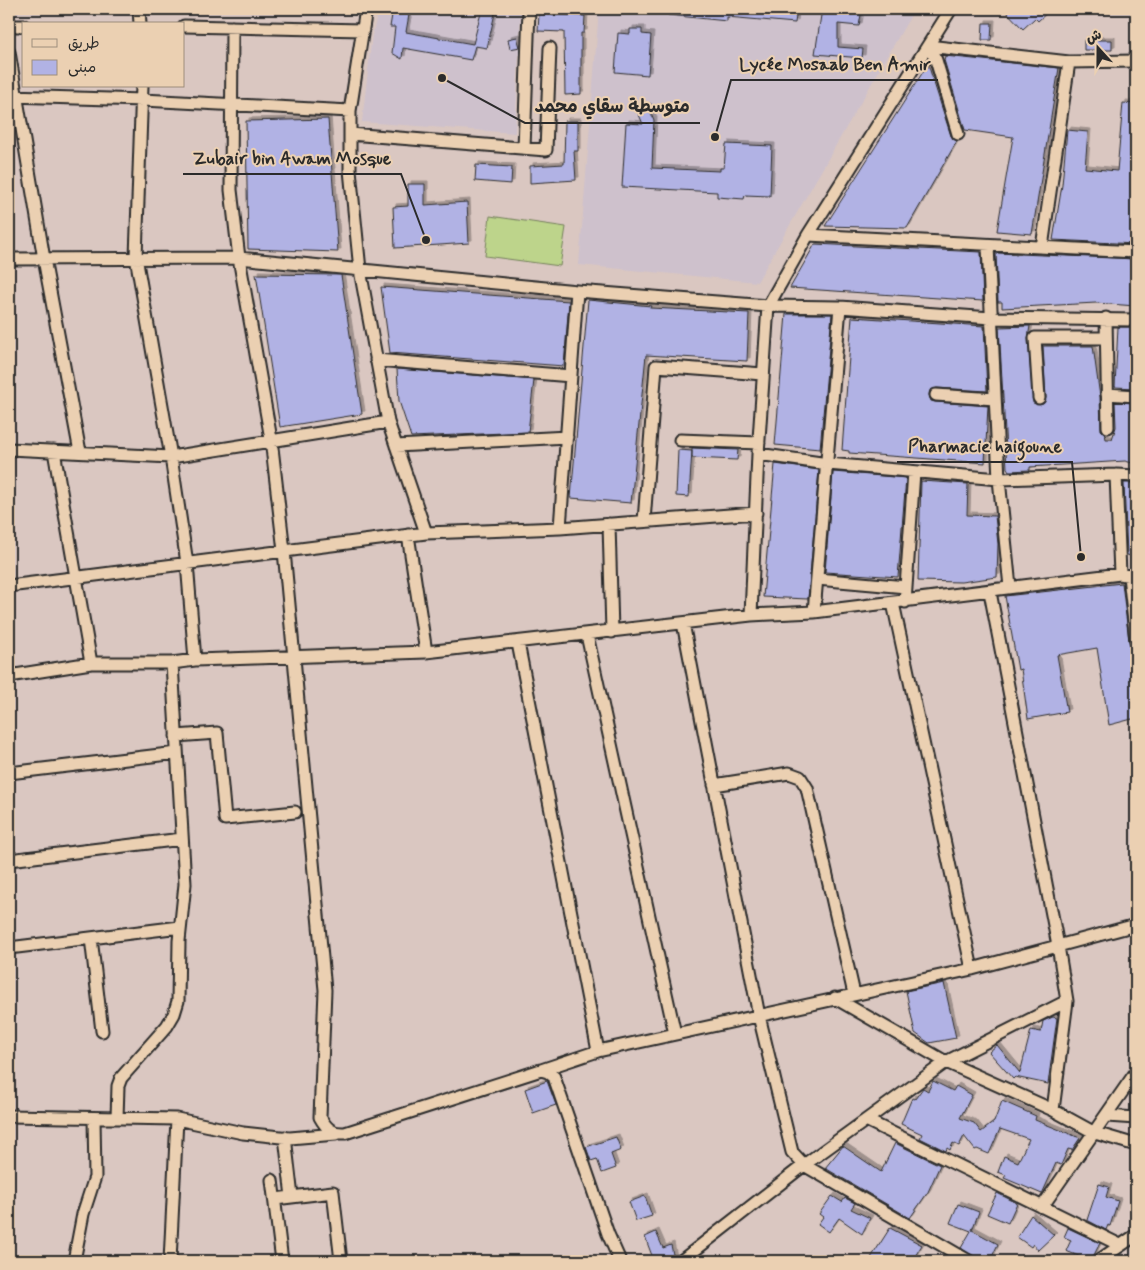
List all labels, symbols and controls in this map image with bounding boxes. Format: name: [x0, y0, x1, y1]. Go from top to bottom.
legend: [22, 22, 185, 88]
north arrow: [1072, 22, 1122, 72]
text: ش: [1083, 26, 1104, 48]
text: طريق: [68, 34, 100, 54]
callout: Lycée Mosaab Ben Amir: [731, 47, 938, 80]
text: Lycée Mosaab Ben Amir: [739, 53, 931, 77]
text: مبنى: [68, 58, 96, 78]
callout: متوسطة سقاي محمد: [525, 90, 700, 123]
text: متوسطة سقاي محمد: [534, 95, 690, 120]
callout: Zubair bin Awam Mosque: [183, 141, 401, 174]
text: Zubair bin Awam Mosque: [193, 147, 392, 171]
callout: Pharmacie haigoune: [897, 429, 1072, 462]
text: Pharmacie haigoune: [908, 435, 1063, 461]

